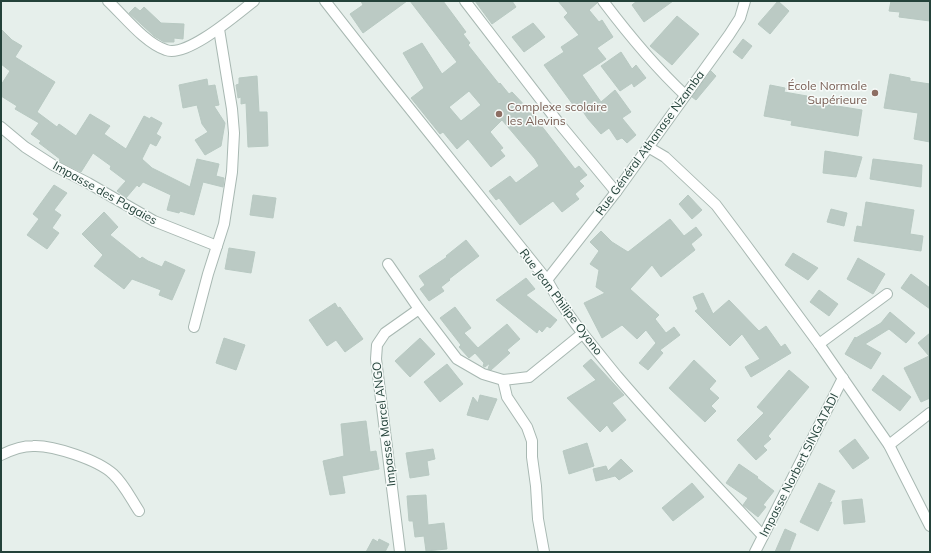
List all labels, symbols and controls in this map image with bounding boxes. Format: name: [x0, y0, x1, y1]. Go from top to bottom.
street label: Rue Général Athanase Nzamba: [592, 67, 707, 218]
place label: École Normale Supérieure: [788, 78, 867, 107]
marker: École Normale Supérieure: [870, 88, 880, 98]
place label: Complexe scolaire les Alevins: [507, 99, 607, 128]
marker: Complexe scolaire les Alevins: [494, 109, 504, 119]
street label: Impasse des Pagaies: [50, 158, 160, 227]
street label: Rue Jean Philipe Oyono: [517, 246, 606, 358]
street label: Impasse Marcel ANGO: [368, 361, 399, 487]
street label: Impasse Norbert SINGATADI: [756, 391, 841, 539]

